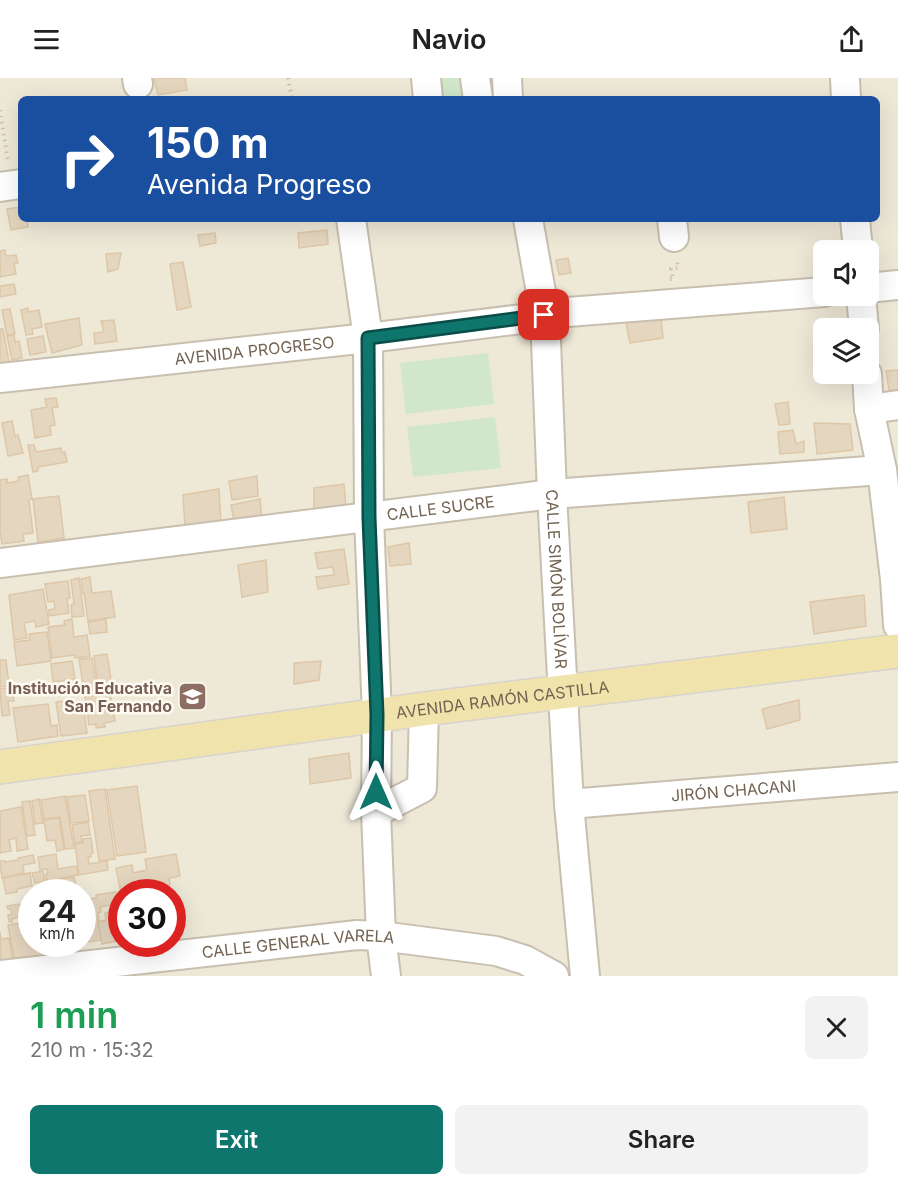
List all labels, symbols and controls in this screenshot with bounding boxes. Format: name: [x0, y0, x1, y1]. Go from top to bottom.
icon: menu: [30, 23, 63, 56]
text: Navio: [412, 23, 486, 56]
icon: share: [835, 23, 868, 56]
text: 150 m: [147, 117, 269, 168]
icon: right: [48, 120, 126, 198]
text: Avenida Progreso: [147, 168, 372, 201]
map controls: [813, 240, 879, 384]
button: sound: [813, 240, 879, 306]
pin: [518, 289, 569, 340]
icon: arrive: [527, 298, 560, 331]
button: layers: [813, 318, 879, 384]
street label: AVENIDA PROGRESO: [174, 332, 335, 369]
street label: CALLE SIMÓN BOLÍVAR: [542, 489, 572, 670]
street label: CALLE SUCRE: [386, 491, 496, 525]
street label: AVENIDA RAMÓN CASTILLA: [395, 676, 610, 723]
place label: Institución Educativa San Fernando: [8, 678, 172, 716]
school or university icon: Institución Educativa San Fernando: [177, 681, 209, 713]
position arrow: [344, 760, 408, 824]
street label: JIRÓN CHACANI: [670, 775, 797, 806]
speed limit sign: 30: [108, 879, 186, 957]
text: 24: [38, 893, 76, 929]
text: km/h: [39, 924, 75, 943]
street label: CALLE GENERAL VARELA: [201, 925, 396, 962]
text: 1 min: [30, 993, 118, 1037]
button: close: [805, 996, 868, 1059]
text: 210 m · 15:32: [30, 1038, 154, 1062]
button: Exit: [30, 1105, 443, 1174]
button: Share: [455, 1105, 868, 1174]

